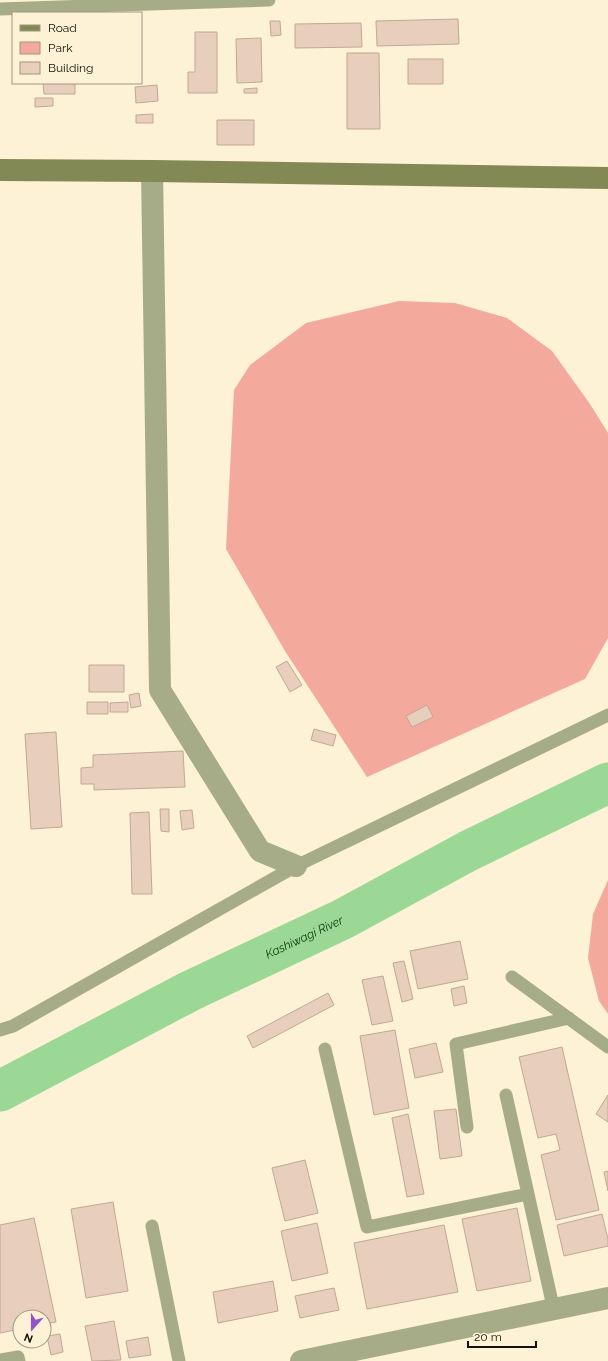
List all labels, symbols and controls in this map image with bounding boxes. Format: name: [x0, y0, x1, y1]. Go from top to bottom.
legend: [12, 12, 142, 84]
text: Road: [48, 21, 77, 35]
text: Park: [48, 41, 73, 55]
text: Building: [48, 61, 94, 75]
water label: Kashiwagi River: [263, 913, 346, 962]
north arrow: [12, 1309, 52, 1349]
scale bar: [468, 1323, 536, 1349]
text: N: [22, 1330, 35, 1345]
text: 20 m: [474, 1330, 502, 1344]

